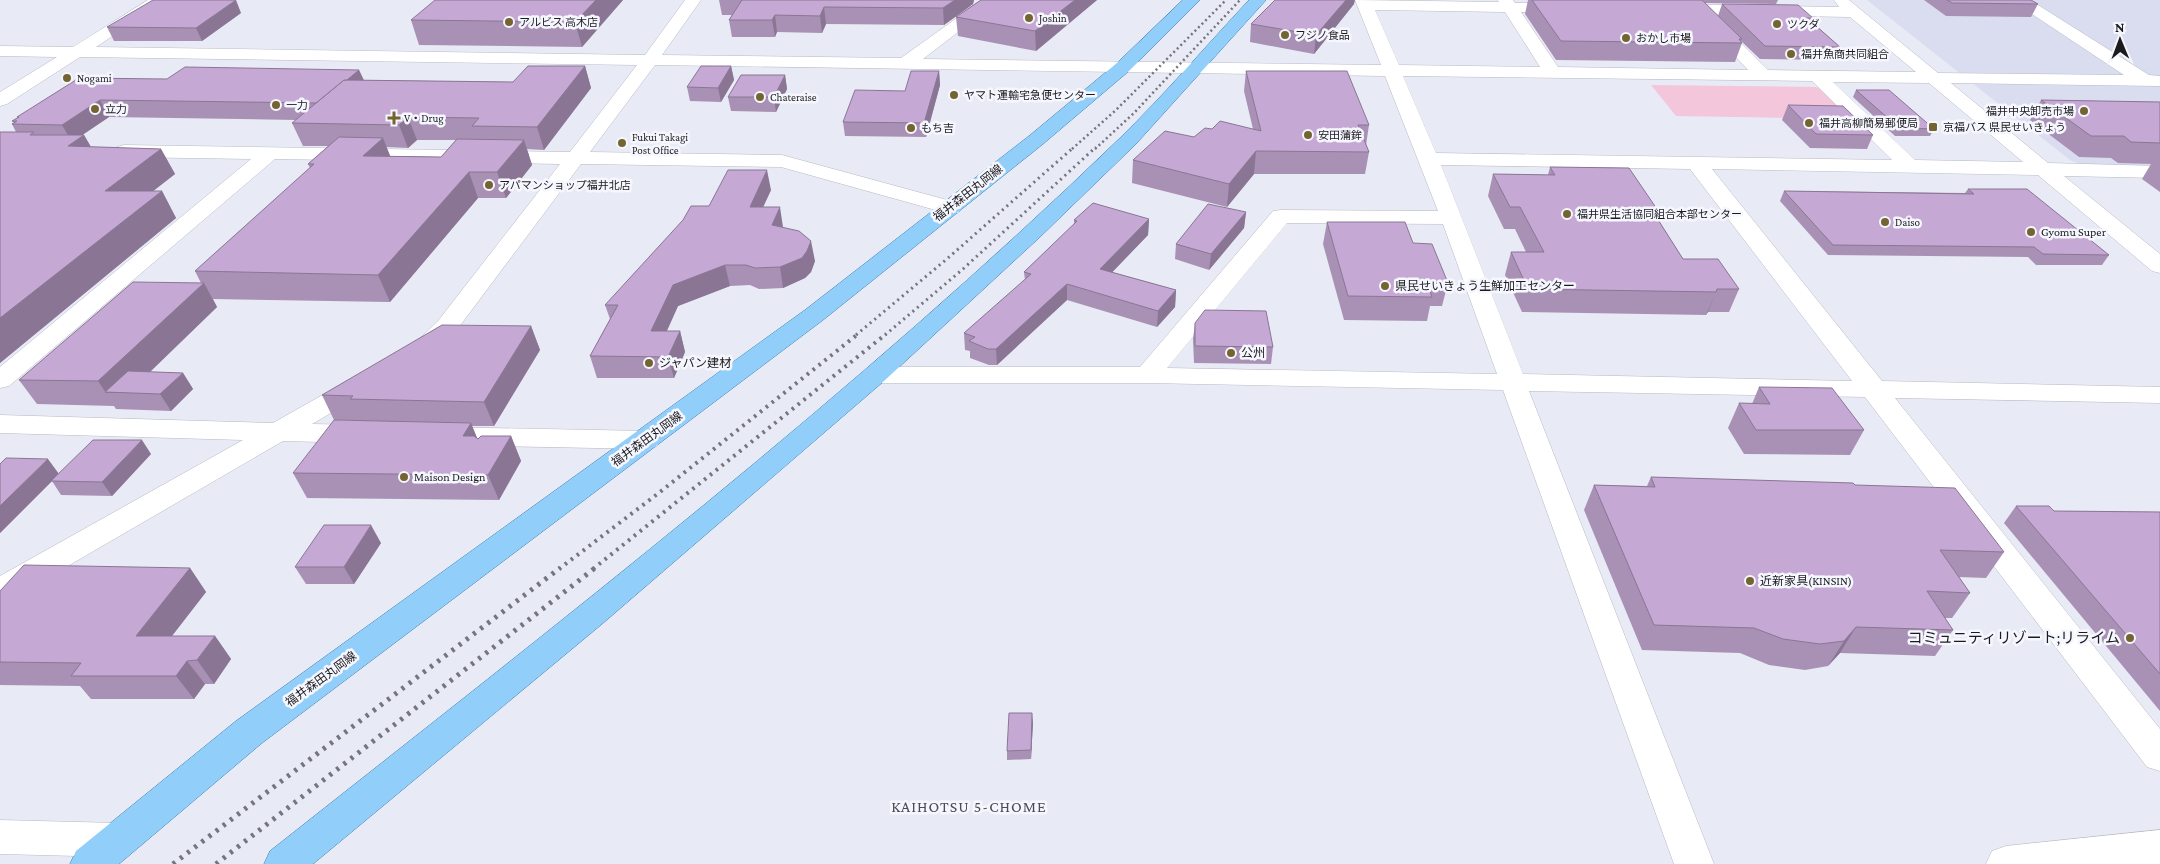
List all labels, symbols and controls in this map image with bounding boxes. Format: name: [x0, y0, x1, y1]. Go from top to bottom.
marker: Joshin: [1023, 12, 1035, 24]
place label: Joshin: [1038, 12, 1067, 25]
north arrow: [2095, 15, 2145, 65]
marker: アルビス 高木店: [503, 16, 515, 28]
place label: アルビス 高木店: [519, 16, 598, 28]
marker: ツクダ: [1771, 18, 1783, 30]
place label: ツクダ: [1787, 18, 1820, 30]
text: N: [2115, 19, 2125, 35]
marker: フジノ食品: [1279, 29, 1291, 41]
place label: フジノ食品: [1295, 29, 1350, 41]
marker: おかし市場: [1620, 32, 1632, 44]
place label: おかし市場: [1636, 32, 1691, 44]
marker: 福井魚商共同組合: [1785, 48, 1797, 60]
place label: 福井魚商共同組合: [1801, 48, 1889, 60]
marker: Nogami: [61, 72, 73, 84]
place label: Nogami: [77, 72, 112, 85]
marker: ヤマト運輸宅急便センター: [948, 89, 960, 101]
place label: ヤマト運輸宅急便センター: [964, 89, 1096, 101]
marker: Chateraise: [754, 91, 766, 103]
place label: Chateraise: [770, 91, 817, 103]
marker: 一力: [270, 99, 282, 111]
place label: 一力: [286, 99, 308, 111]
marker: 立力: [89, 103, 101, 115]
place label: 立力: [105, 103, 127, 115]
place label: 福井中央卸売市場: [1986, 105, 2074, 117]
marker: 福井中央卸売市場: [2078, 105, 2090, 117]
marker: V・Drug: [388, 112, 400, 124]
place label: V・Drug: [404, 112, 444, 125]
marker: 福井高柳簡易郵便局: [1803, 117, 1815, 129]
place label: 福井高柳簡易郵便局: [1819, 117, 1918, 129]
marker: 京福バス 県民せいきょう: [1927, 121, 1939, 133]
place label: 京福バス 県民せいきょう: [1943, 121, 2066, 133]
marker: もち吉: [905, 122, 917, 134]
place label: もち吉: [921, 122, 954, 134]
marker: 安田蒲鉾: [1302, 129, 1314, 141]
place label: 安田蒲鉾: [1318, 129, 1362, 141]
place label: Fukui Takagi Post Office: [632, 131, 688, 156]
marker: Fukui Takagi Post Office: [616, 137, 628, 149]
street label: 福井森田丸岡線: [931, 162, 1005, 224]
marker: アパマンショップ福井北店: [483, 179, 495, 191]
place label: アパマンショップ福井北店: [499, 179, 631, 191]
marker: 福井県生活協同組合本部センター: [1561, 208, 1573, 220]
place label: 福井県生活協同組合本部センター: [1577, 208, 1742, 220]
marker: Daiso: [1879, 216, 1891, 228]
place label: Daiso: [1895, 216, 1921, 228]
place label: Gyomu Super: [2041, 225, 2107, 239]
marker: Gyomu Super: [2025, 226, 2037, 238]
place label: 県民せいきょう生鮮加工センター: [1395, 279, 1575, 293]
marker: 県民せいきょう生鮮加工センター: [1379, 280, 1391, 292]
place label: 公州: [1241, 346, 1265, 360]
marker: 公州: [1225, 347, 1237, 359]
place label: ジャパン建材: [659, 356, 731, 370]
marker: ジャパン建材: [643, 357, 655, 369]
street label: 福井森田丸岡線: [609, 409, 685, 469]
place label: Maison Design: [414, 470, 486, 484]
marker: Maison Design: [398, 471, 410, 483]
place label: 近新家具(KINSIN): [1760, 574, 1852, 588]
marker: 近新家具(KINSIN): [1744, 575, 1756, 587]
place label: コミュニティリゾート;リライム: [1908, 630, 2120, 647]
marker: コミュニティリゾート;リライム: [2124, 632, 2136, 644]
street label: 福井森田丸岡線: [283, 649, 359, 709]
district label: KAIHOTSU 5-CHOME: [891, 798, 1047, 815]

